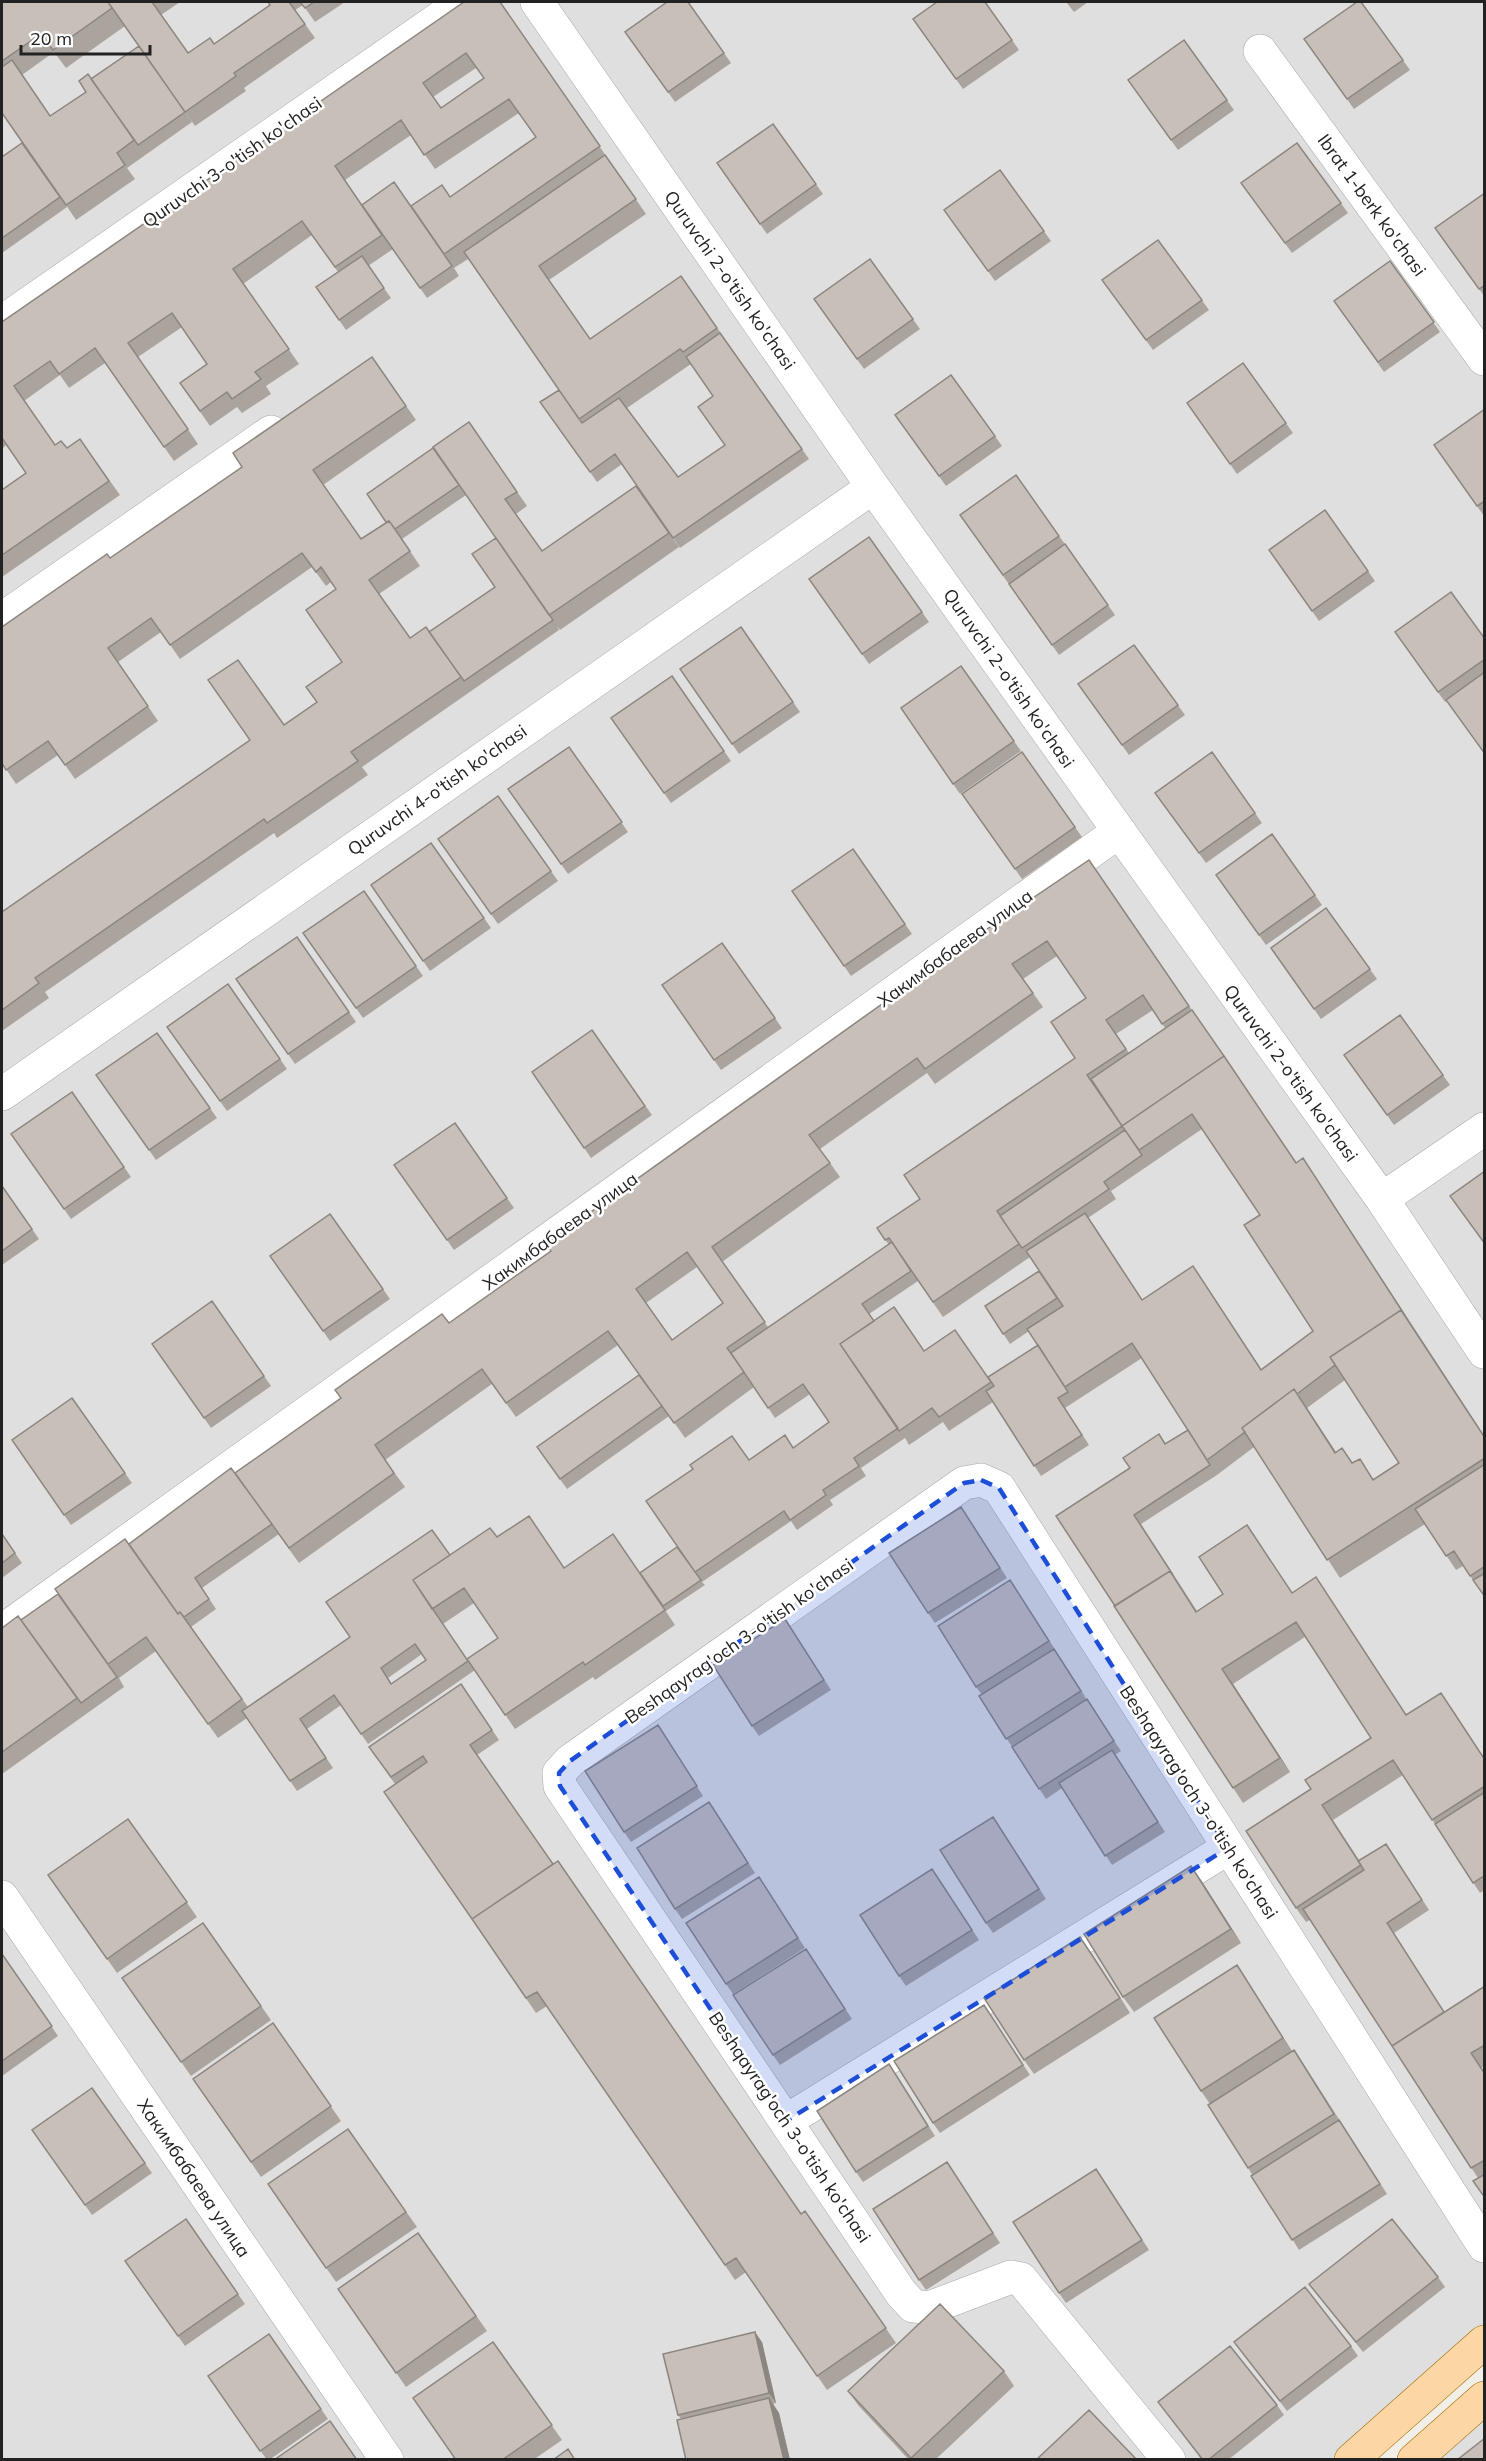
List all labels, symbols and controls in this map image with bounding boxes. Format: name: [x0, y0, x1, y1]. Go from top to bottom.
scale bar: [21, 18, 150, 56]
text: 20 m: [30, 27, 72, 50]
street label: Quruvchi 3-o'tish ko'chasi: [138, 91, 326, 233]
street label: Ibrat 1-berk ko'chasi: [1313, 129, 1431, 281]
street label: Quruvchi 2-o'tish ko'chasi: [659, 186, 801, 374]
street label: Quruvchi 2-o'tish ko'chasi: [938, 584, 1080, 772]
street label: Quruvchi 4-o'tish ko'chasi: [343, 719, 531, 861]
street label: Хакимбабаева улица: [873, 884, 1037, 1012]
street label: Quruvchi 2-o'tish ko'chasi: [1219, 980, 1363, 1166]
street label: Хакимбабаева улица: [478, 1167, 642, 1295]
street label: Beshqayrag'och 3-o'tish ko'chasi: [620, 1553, 858, 1729]
street label: Beshqayrag'och 3-o'tish ko'chasi: [1115, 1681, 1283, 1923]
street label: Beshqayrag'och 3-o'tish ko'chasi: [704, 2007, 876, 2247]
street label: Хакимбабаева улица: [132, 2094, 256, 2262]

